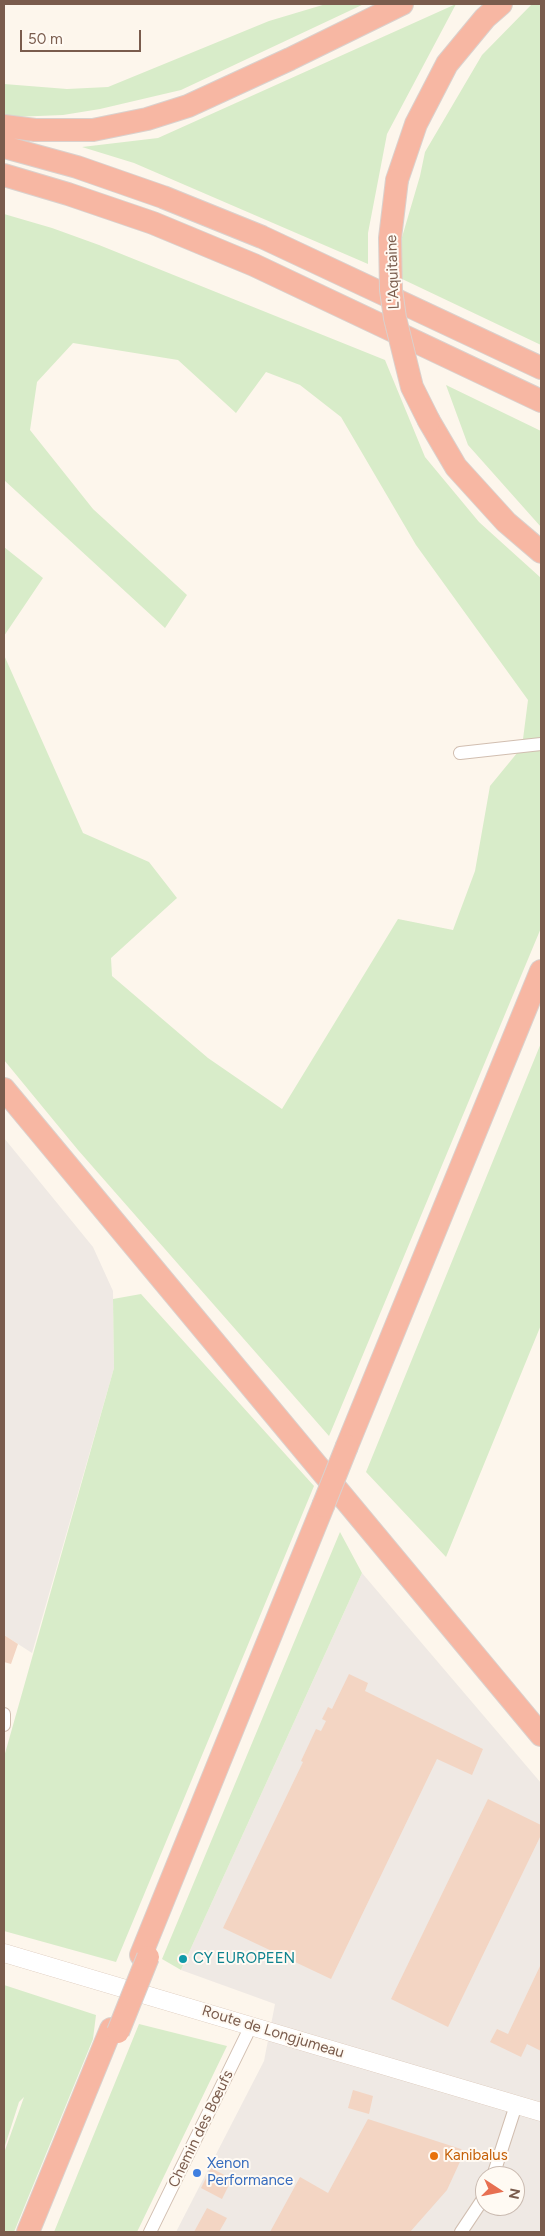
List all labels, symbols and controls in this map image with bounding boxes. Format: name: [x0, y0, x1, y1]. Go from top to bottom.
scale bar: [22, 20, 144, 52]
text: 50 m: [28, 30, 63, 48]
street label: L'Aquitaine: [383, 234, 403, 310]
place label: CY EUROPEEN: [193, 1950, 295, 1968]
marker: CY EUROPEEN: [177, 1953, 189, 1965]
street label: Route de Longjumeau: [200, 2002, 346, 2062]
street label: Chemin des Bœufs: [165, 2067, 237, 2191]
place label: Kanibalus: [444, 2147, 508, 2165]
marker: Kanibalus: [428, 2150, 440, 2162]
place label: Xenon Performance: [207, 2155, 293, 2190]
north arrow: [475, 2166, 525, 2216]
marker: Xenon Performance: [191, 2167, 203, 2179]
text: N: [505, 2187, 524, 2201]

